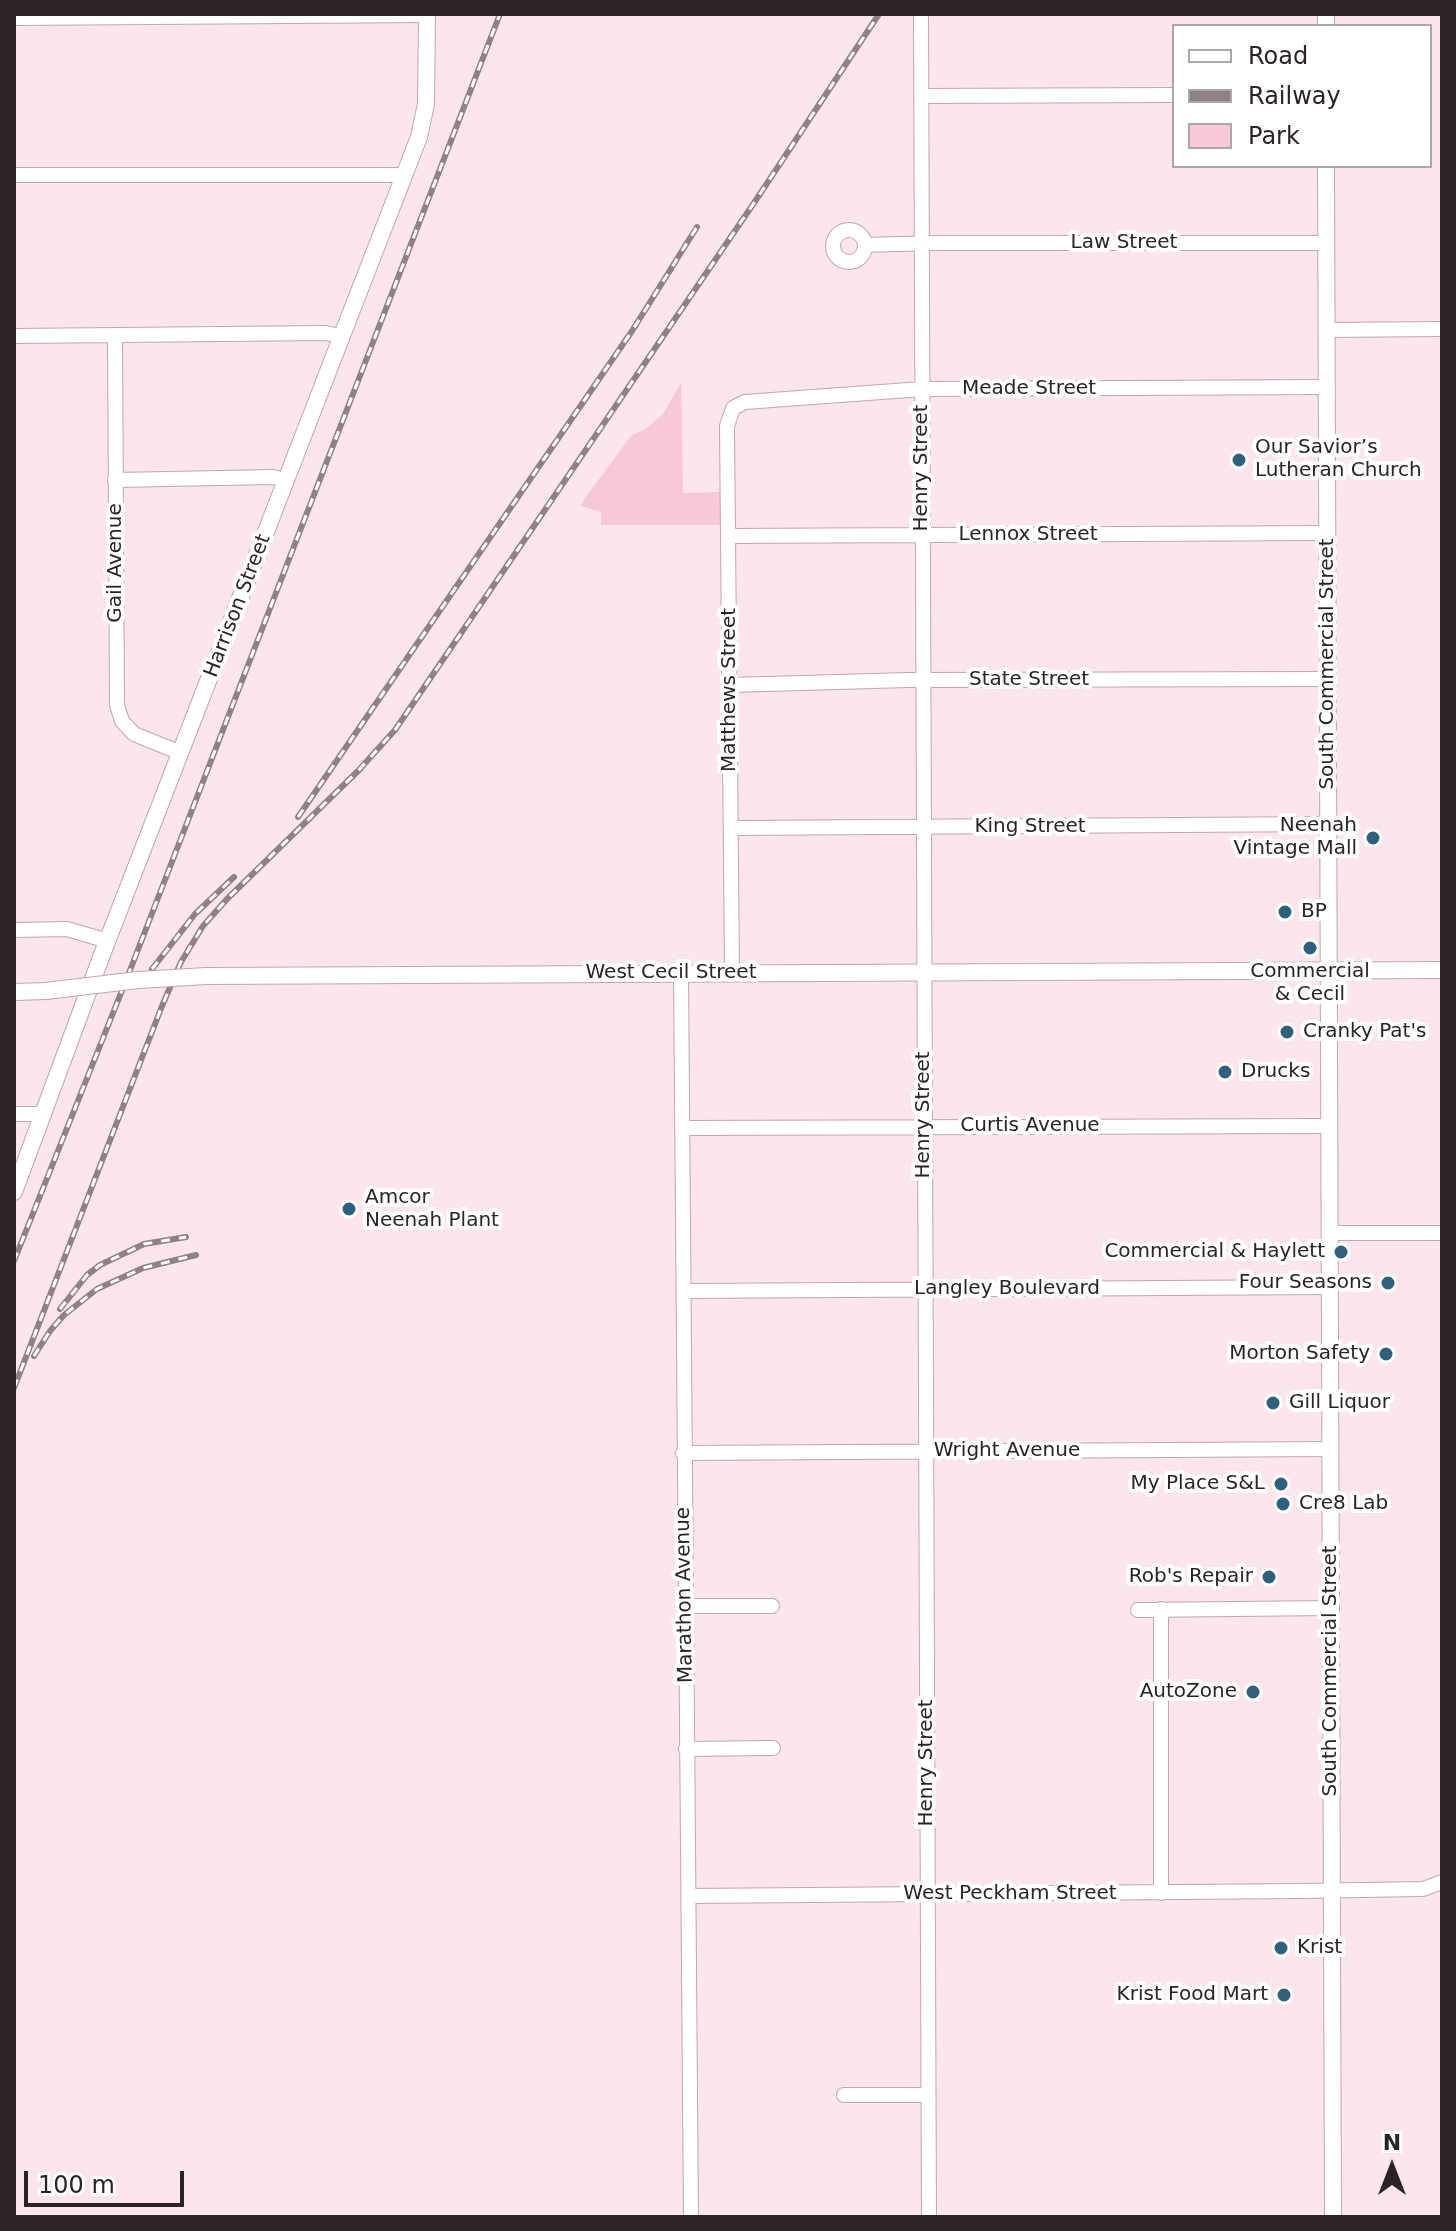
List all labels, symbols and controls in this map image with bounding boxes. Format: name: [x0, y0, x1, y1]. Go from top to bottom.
legend: [1172, 24, 1432, 168]
text: Road: [1248, 42, 1308, 70]
text: Railway: [1248, 82, 1341, 110]
text: Park: [1248, 122, 1300, 150]
street label: Law Street: [1071, 231, 1177, 255]
street label: Meade Street: [962, 377, 1096, 401]
street label: Henry Street: [910, 404, 934, 532]
place label: Our Savior’s Lutheran Church: [1255, 436, 1422, 483]
marker: Our Savior’s Lutheran Church: [1230, 451, 1248, 469]
street label: Gail Avenue: [104, 503, 128, 623]
street label: Lennox Street: [958, 523, 1098, 547]
street label: Harrison Street: [200, 531, 276, 681]
street label: South Commercial Street: [1316, 538, 1340, 790]
street label: Matthews Street: [718, 608, 742, 772]
street label: State Street: [969, 668, 1089, 692]
place label: Neenah Vintage Mall: [1233, 814, 1357, 861]
street label: King Street: [974, 815, 1086, 839]
marker: Neenah Vintage Mall: [1364, 829, 1382, 847]
place label: BP: [1301, 900, 1327, 924]
marker: BP: [1276, 903, 1294, 921]
marker: Commercial & Cecil: [1301, 939, 1319, 957]
place label: Commercial & Cecil: [1250, 960, 1370, 1007]
street label: West Cecil Street: [585, 961, 757, 985]
place label: Cranky Pat's: [1303, 1020, 1426, 1044]
marker: Cranky Pat's: [1278, 1023, 1296, 1041]
street label: Henry Street: [912, 1051, 936, 1179]
place label: Drucks: [1241, 1060, 1310, 1084]
marker: Drucks: [1216, 1063, 1234, 1081]
street label: Curtis Avenue: [960, 1114, 1100, 1138]
place label: Amcor Neenah Plant: [365, 1186, 499, 1233]
marker: Amcor Neenah Plant: [340, 1200, 358, 1218]
place label: Commercial & Haylett: [1104, 1240, 1325, 1264]
marker: Commercial & Haylett: [1332, 1243, 1350, 1261]
place label: Four Seasons: [1239, 1271, 1372, 1295]
marker: Four Seasons: [1379, 1274, 1397, 1292]
street label: Langley Boulevard: [914, 1277, 1100, 1301]
place label: Morton Safety: [1229, 1342, 1370, 1366]
marker: Morton Safety: [1377, 1345, 1395, 1363]
place label: Gill Liquor: [1289, 1391, 1390, 1415]
marker: Gill Liquor: [1264, 1394, 1282, 1412]
street label: Wright Avenue: [934, 1439, 1080, 1463]
place label: My Place S&L: [1131, 1472, 1265, 1496]
marker: My Place S&L: [1272, 1475, 1290, 1493]
place label: Cre8 Lab: [1299, 1492, 1388, 1516]
marker: Cre8 Lab: [1274, 1495, 1292, 1513]
street label: Marathon Avenue: [671, 1507, 699, 1683]
street label: South Commercial Street: [1319, 1545, 1343, 1797]
place label: Rob's Repair: [1129, 1565, 1253, 1589]
marker: Rob's Repair: [1260, 1568, 1278, 1586]
place label: AutoZone: [1140, 1680, 1237, 1704]
marker: AutoZone: [1244, 1683, 1262, 1701]
street label: Henry Street: [915, 1699, 939, 1827]
street label: West Peckham Street: [903, 1882, 1117, 1906]
place label: Krist: [1297, 1936, 1342, 1960]
marker: Krist: [1272, 1939, 1290, 1957]
place label: Krist Food Mart: [1117, 1983, 1268, 2007]
marker: Krist Food Mart: [1275, 1986, 1293, 2004]
north arrow: [1352, 2127, 1432, 2207]
text: N: [1383, 2130, 1401, 2155]
scale bar: [28, 2155, 188, 2205]
text: 100 m: [38, 2171, 115, 2199]

